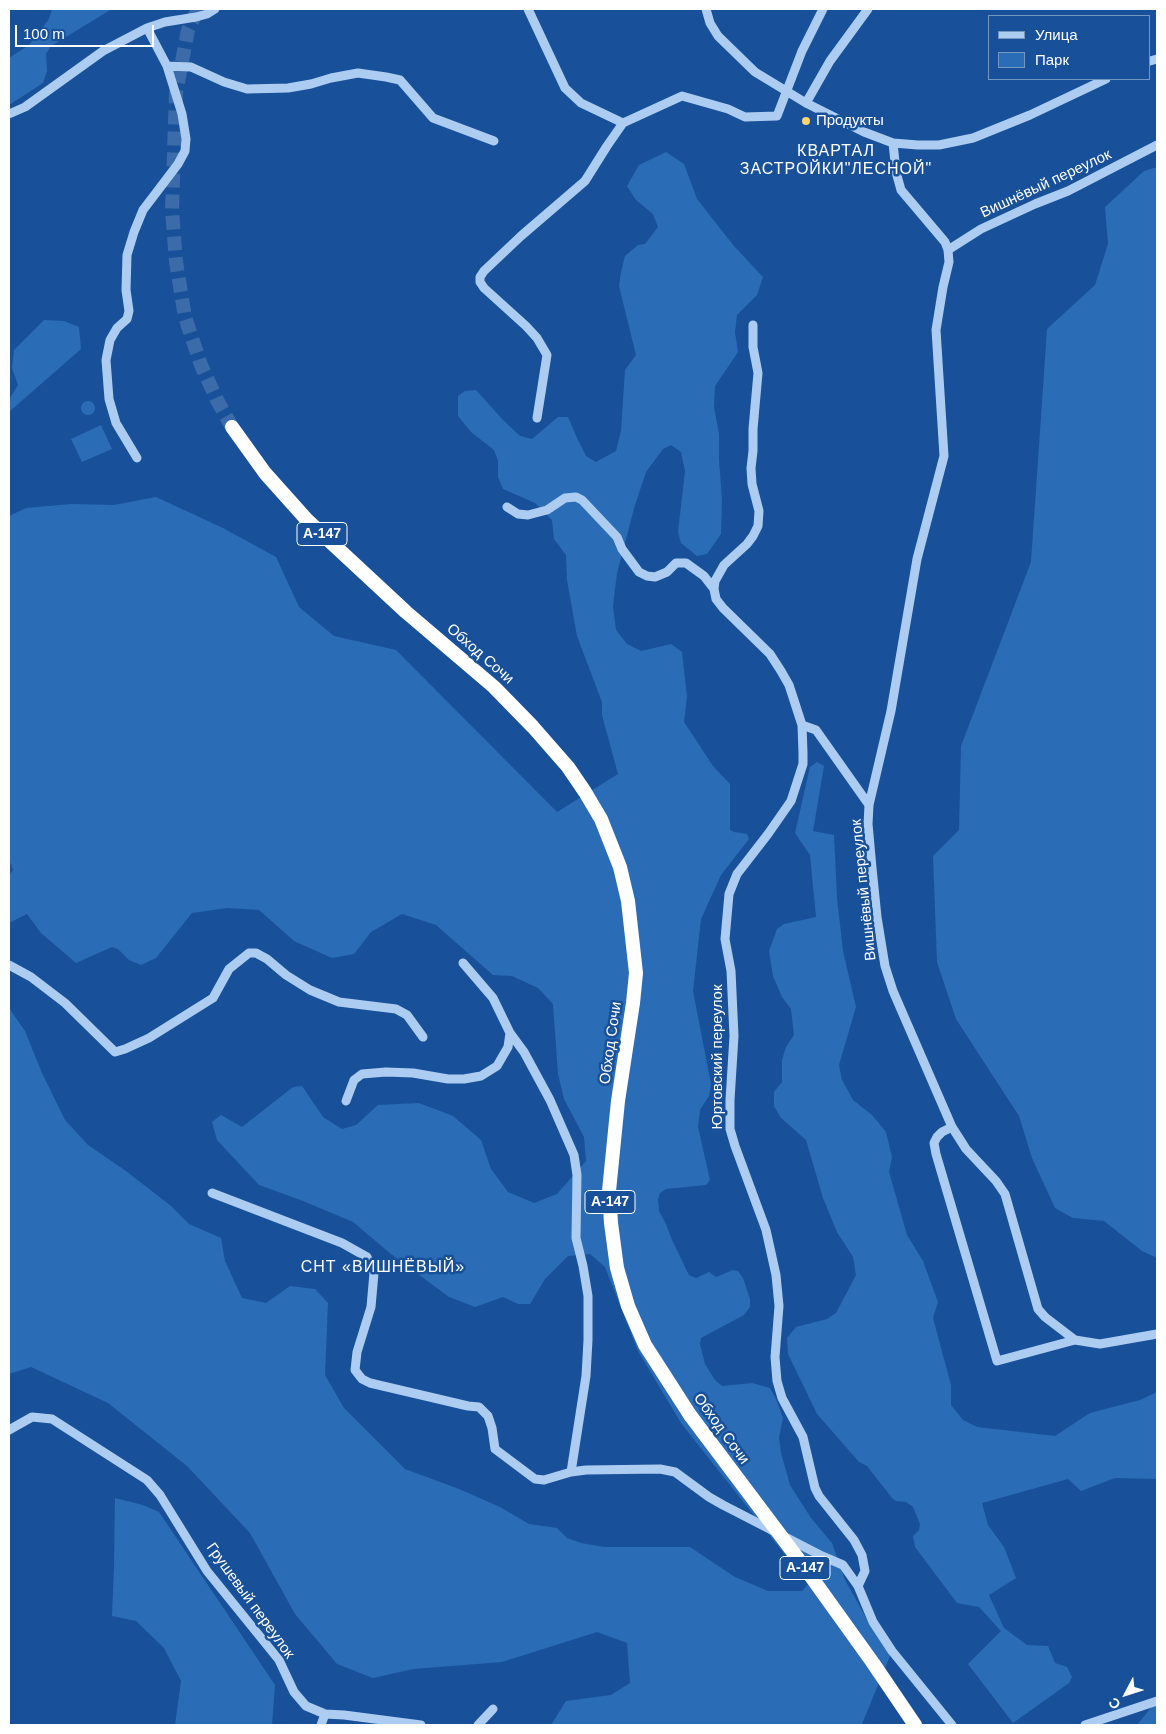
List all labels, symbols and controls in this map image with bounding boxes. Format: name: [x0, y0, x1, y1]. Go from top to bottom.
scale bar: [18, 15, 156, 47]
legend: [988, 15, 1151, 80]
text: 100 m: [23, 25, 65, 42]
text: Улица: [1035, 26, 1078, 43]
text: Парк: [1035, 51, 1069, 68]
place label: Продукты: [816, 112, 884, 130]
marker: Продукты: [800, 115, 812, 127]
district label: КВАРТАЛ ЗАСТРОЙКИ"ЛЕСНОЙ": [738, 142, 934, 180]
street label: Вишнёвый переулок: [978, 146, 1114, 222]
road number: А-147: [297, 522, 347, 546]
street label: Обход Сочи: [443, 620, 517, 688]
street label: Вишнёвый переулок: [848, 818, 880, 962]
street label: Юртовский переулок: [709, 985, 727, 1129]
street label: Обход Сочи: [596, 1001, 626, 1085]
road number: А-147: [585, 1190, 635, 1214]
district label: СНТ «ВИШНЁВЫЙ»: [299, 1258, 467, 1278]
street label: Обход Сочи: [689, 1390, 753, 1468]
street label: Грушевый переулок: [202, 1540, 298, 1662]
road number: А-147: [780, 1556, 830, 1580]
north arrow: [1101, 1669, 1151, 1719]
text: С: [1105, 1695, 1124, 1713]

